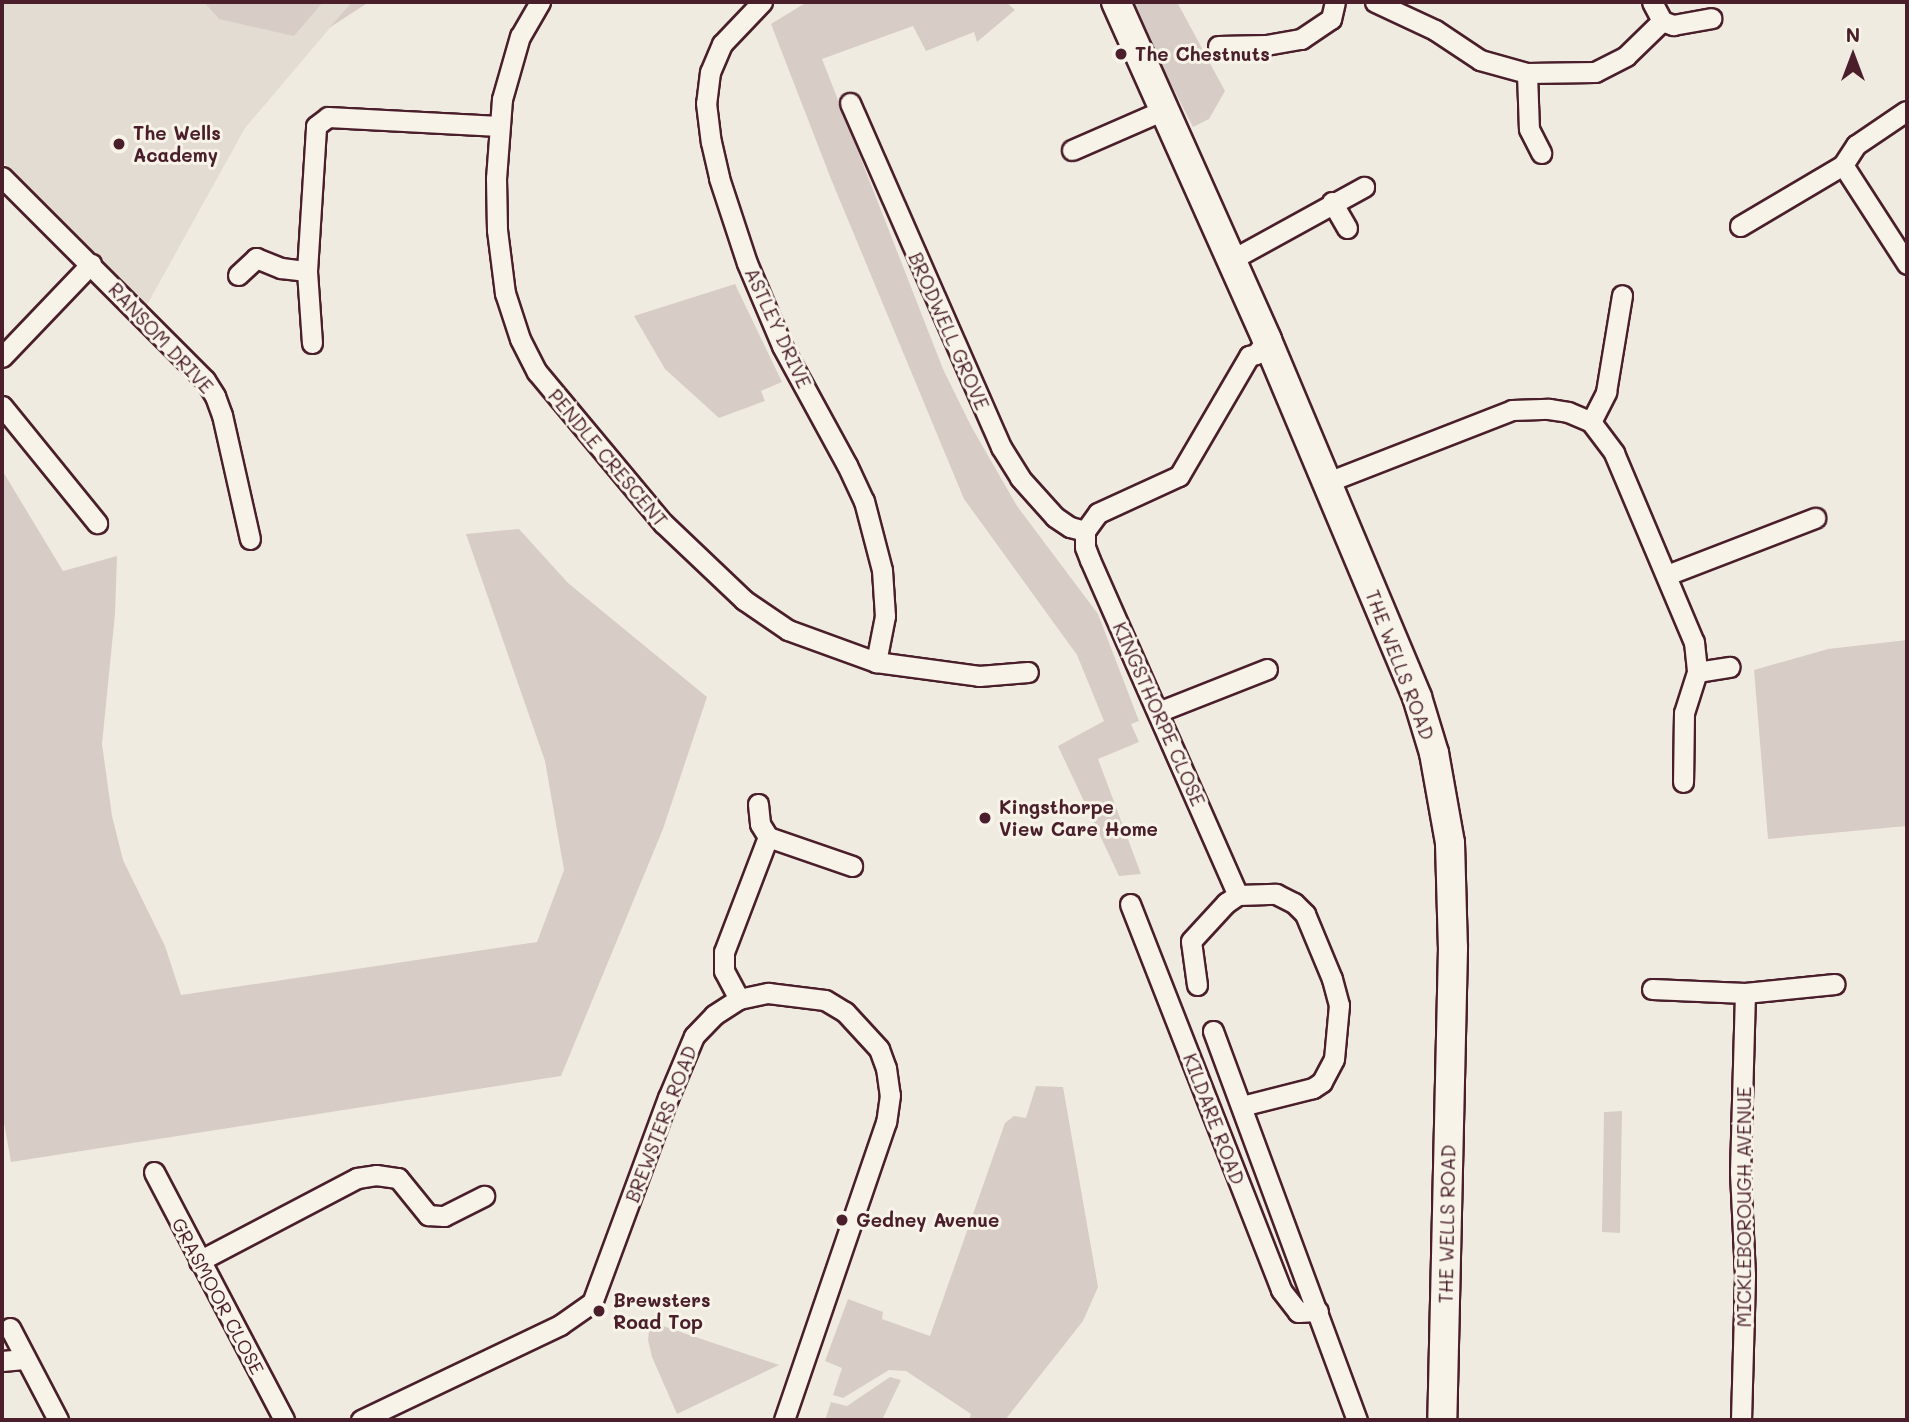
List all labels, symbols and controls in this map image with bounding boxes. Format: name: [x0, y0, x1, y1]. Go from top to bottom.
north arrow: [1818, 21, 1888, 91]
text: N: [1846, 22, 1860, 47]
place label: The Chestnuts: [1135, 43, 1270, 65]
marker: The Chestnuts: [1113, 46, 1129, 62]
place label: The Wells Academy: [133, 122, 221, 166]
marker: The Wells Academy: [111, 136, 127, 152]
street label: BRODWELL GROVE: [904, 249, 994, 413]
street label: ASTLEY DRIVE: [740, 264, 816, 392]
street label: RANSOM DRIVE: [104, 278, 218, 398]
street label: PENDLE CRESCENT: [544, 384, 672, 532]
street label: THE WELLS ROAD: [1361, 587, 1439, 743]
street label: KINGSTHORPE CLOSE: [1108, 619, 1210, 809]
place label: Kingsthorpe View Care Home: [999, 796, 1158, 840]
marker: Kingsthorpe View Care Home: [977, 810, 993, 826]
street label: BREWSTERS ROAD: [621, 1042, 701, 1206]
street label: KILDARE ROAD: [1179, 1050, 1249, 1188]
street label: MICKLEBOROUGH AVENUE: [1733, 1087, 1755, 1327]
street label: THE WELLS ROAD: [1434, 1144, 1460, 1304]
place label: Gedney Avenue: [856, 1209, 999, 1231]
marker: Gedney Avenue: [834, 1212, 850, 1228]
street label: GRASMOOR CLOSE: [167, 1214, 269, 1378]
place label: Brewsters Road Top: [613, 1289, 710, 1333]
marker: Brewsters Road Top: [591, 1303, 607, 1319]

